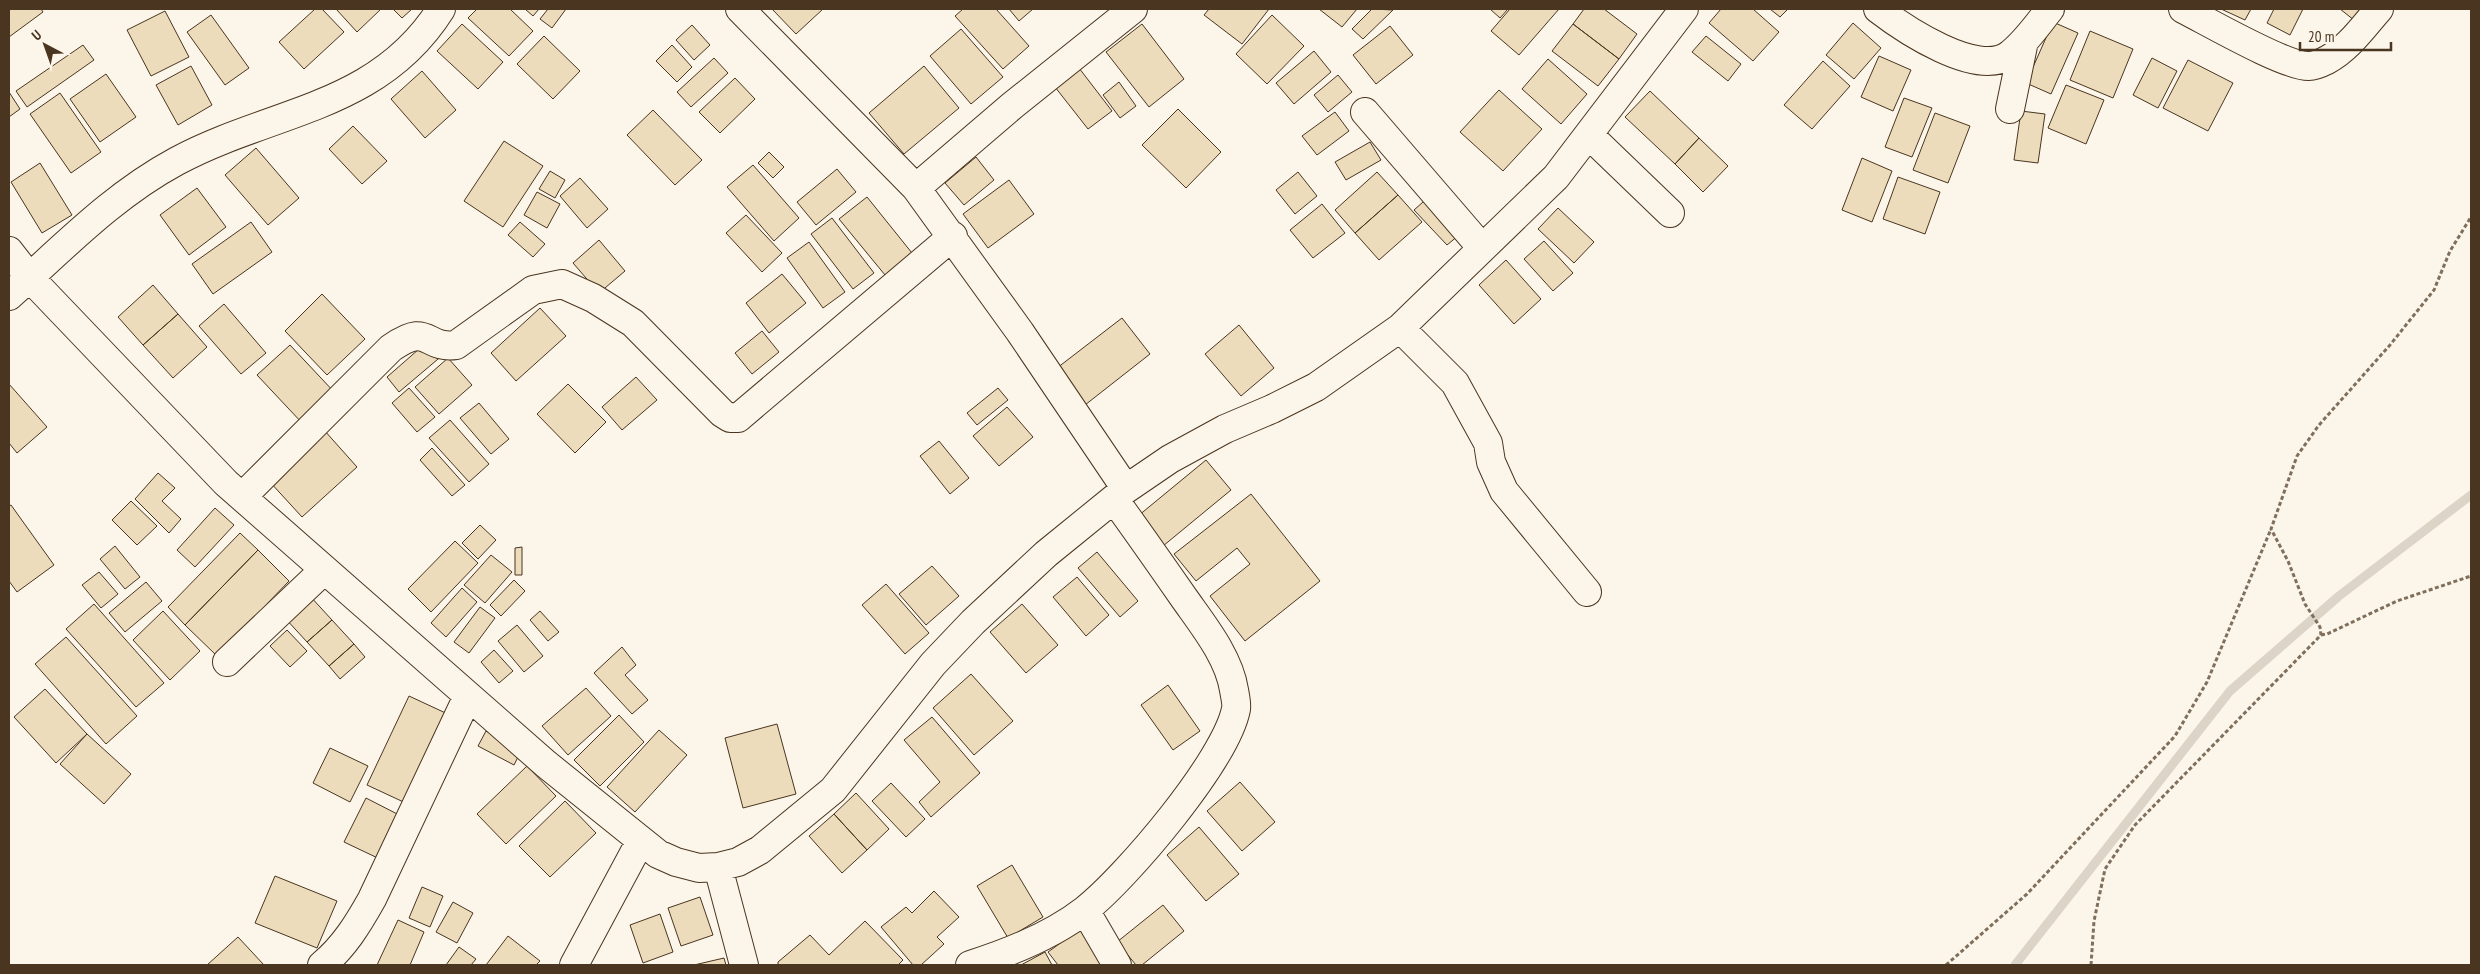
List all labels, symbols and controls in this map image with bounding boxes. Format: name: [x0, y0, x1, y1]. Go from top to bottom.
north arrow: [20, 20, 70, 70]
scale bar: [2300, 20, 2391, 52]
text: U: [28, 26, 45, 44]
text: 20 m: [2308, 27, 2334, 46]

